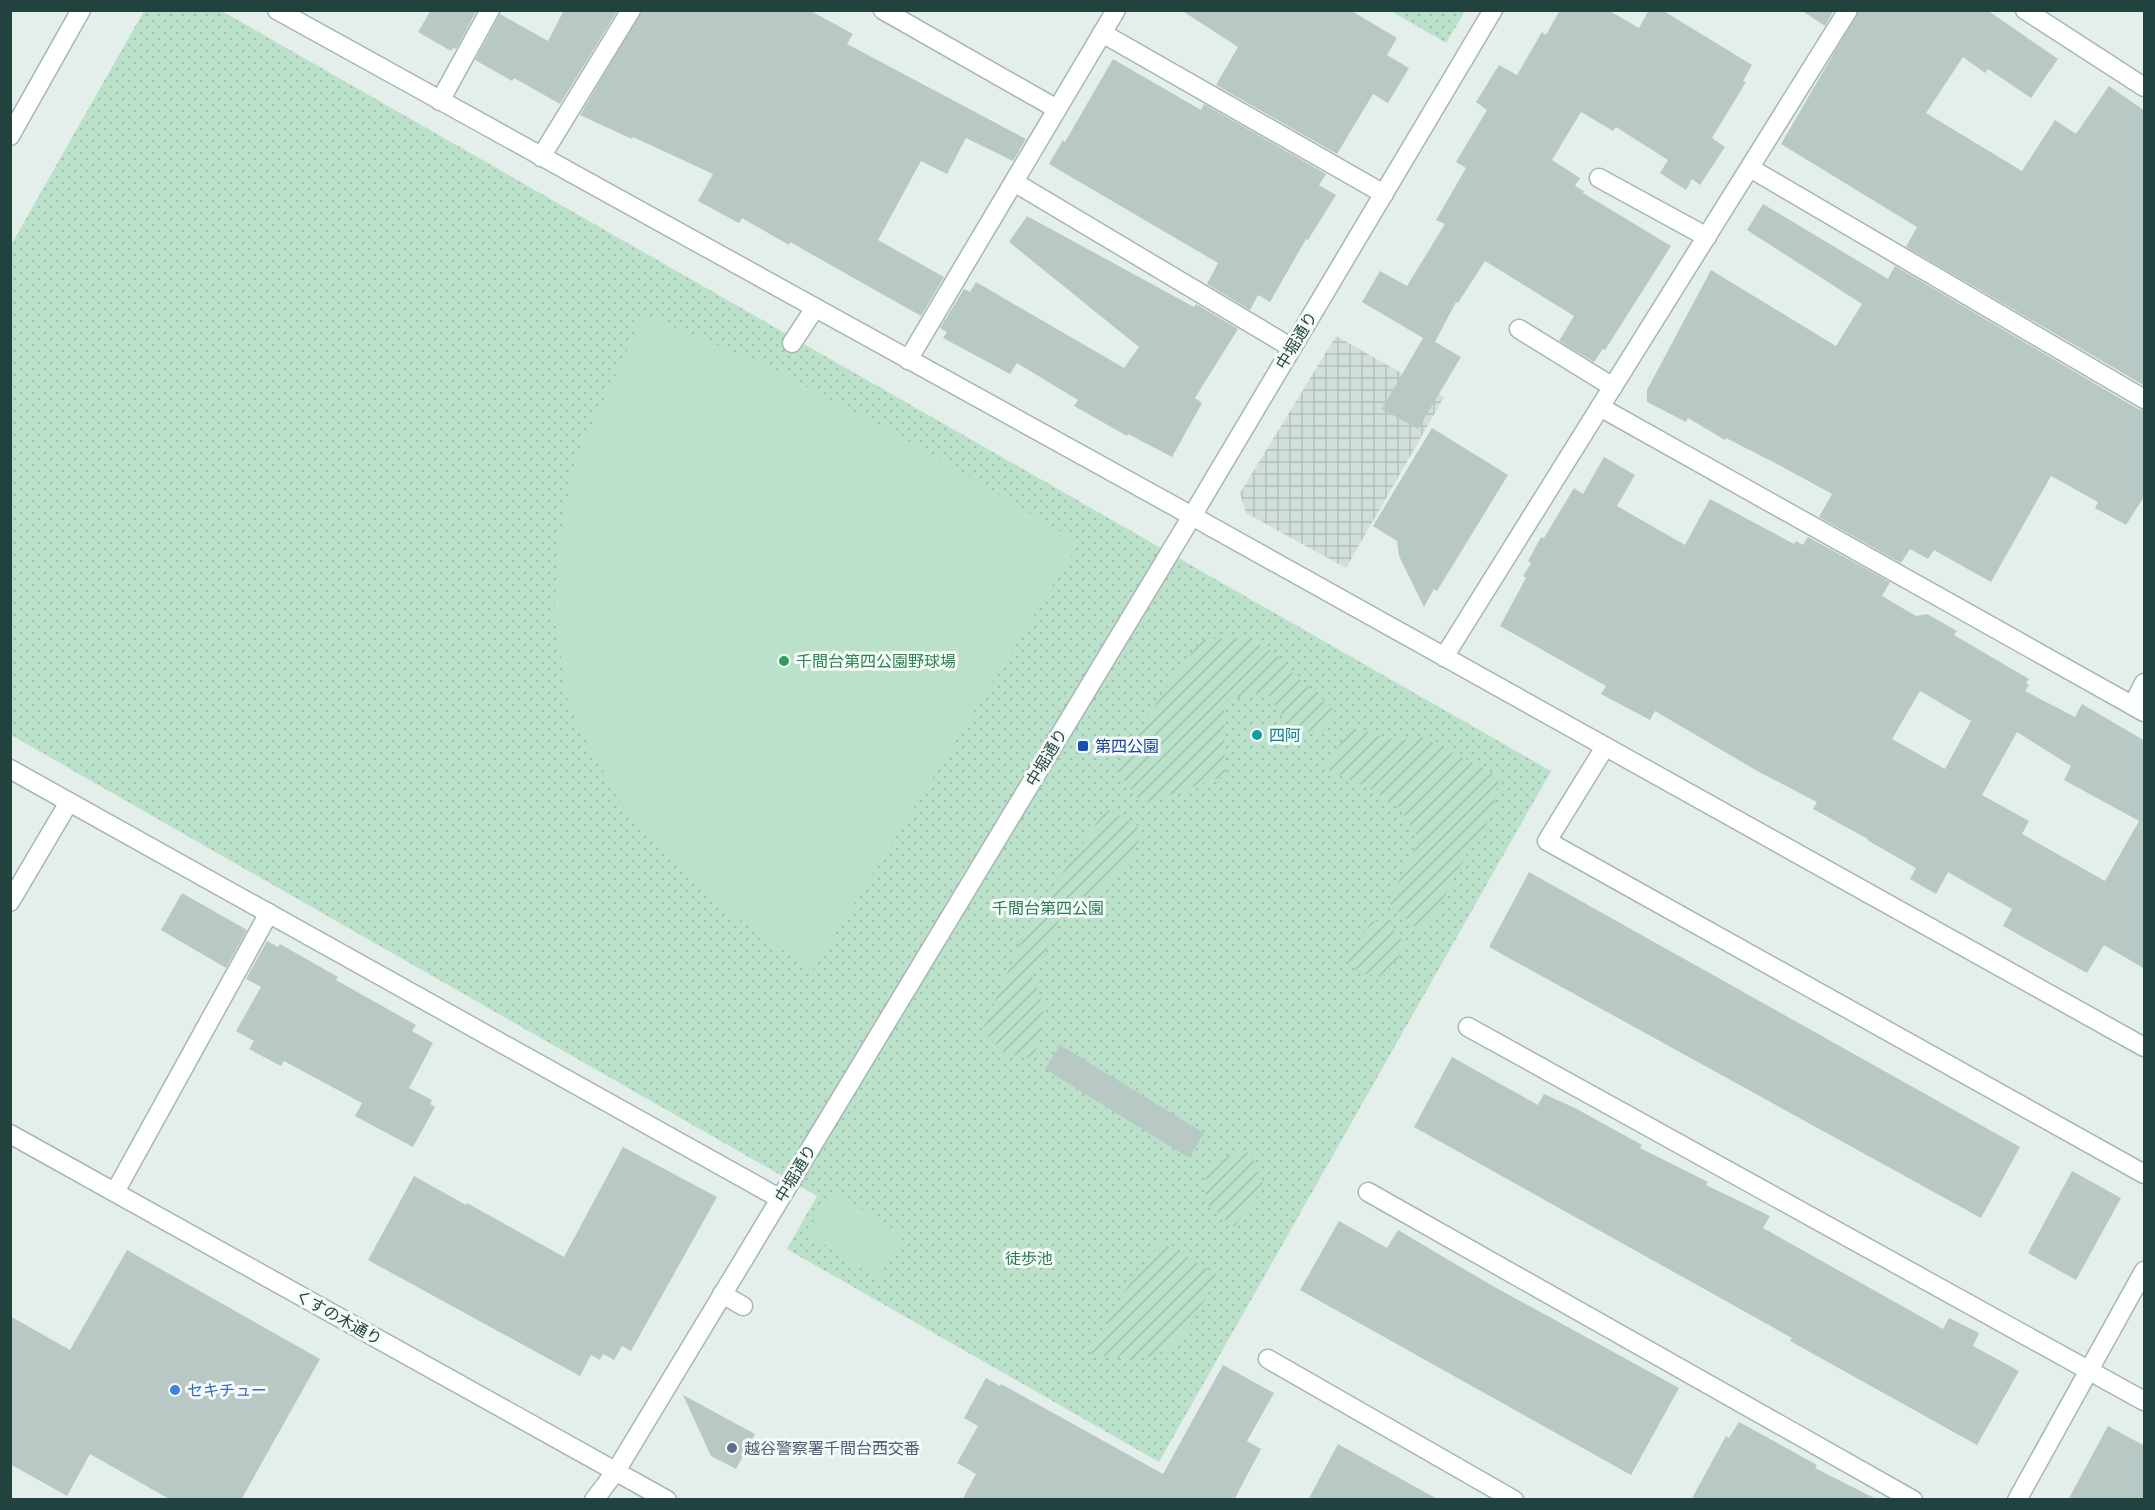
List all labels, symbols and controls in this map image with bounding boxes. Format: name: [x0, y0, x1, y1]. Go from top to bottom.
street label: 中堀通り: [1272, 308, 1321, 373]
place label: 千間台第四公園野球場: [796, 652, 956, 671]
marker: 千間台第四公園野球場: [777, 654, 791, 668]
street label: 中堀通り: [1022, 725, 1071, 790]
place label: 四阿: [1269, 726, 1301, 745]
marker: 四阿: [1250, 728, 1264, 742]
place label: 第四公園: [1095, 737, 1159, 756]
marker: 第四公園: [1076, 739, 1090, 753]
park label: 千間台第四公園: [992, 899, 1104, 918]
street label: 中堀通り: [771, 1141, 820, 1206]
park label: 徒歩池: [1005, 1249, 1053, 1268]
street label: くすの木通り: [292, 1286, 385, 1349]
place label: セキチュー: [187, 1381, 267, 1400]
marker: セキチュー: [168, 1383, 182, 1397]
place label: 越谷警察署千間台西交番: [744, 1439, 920, 1458]
marker: 越谷警察署千間台西交番: [725, 1441, 739, 1455]

